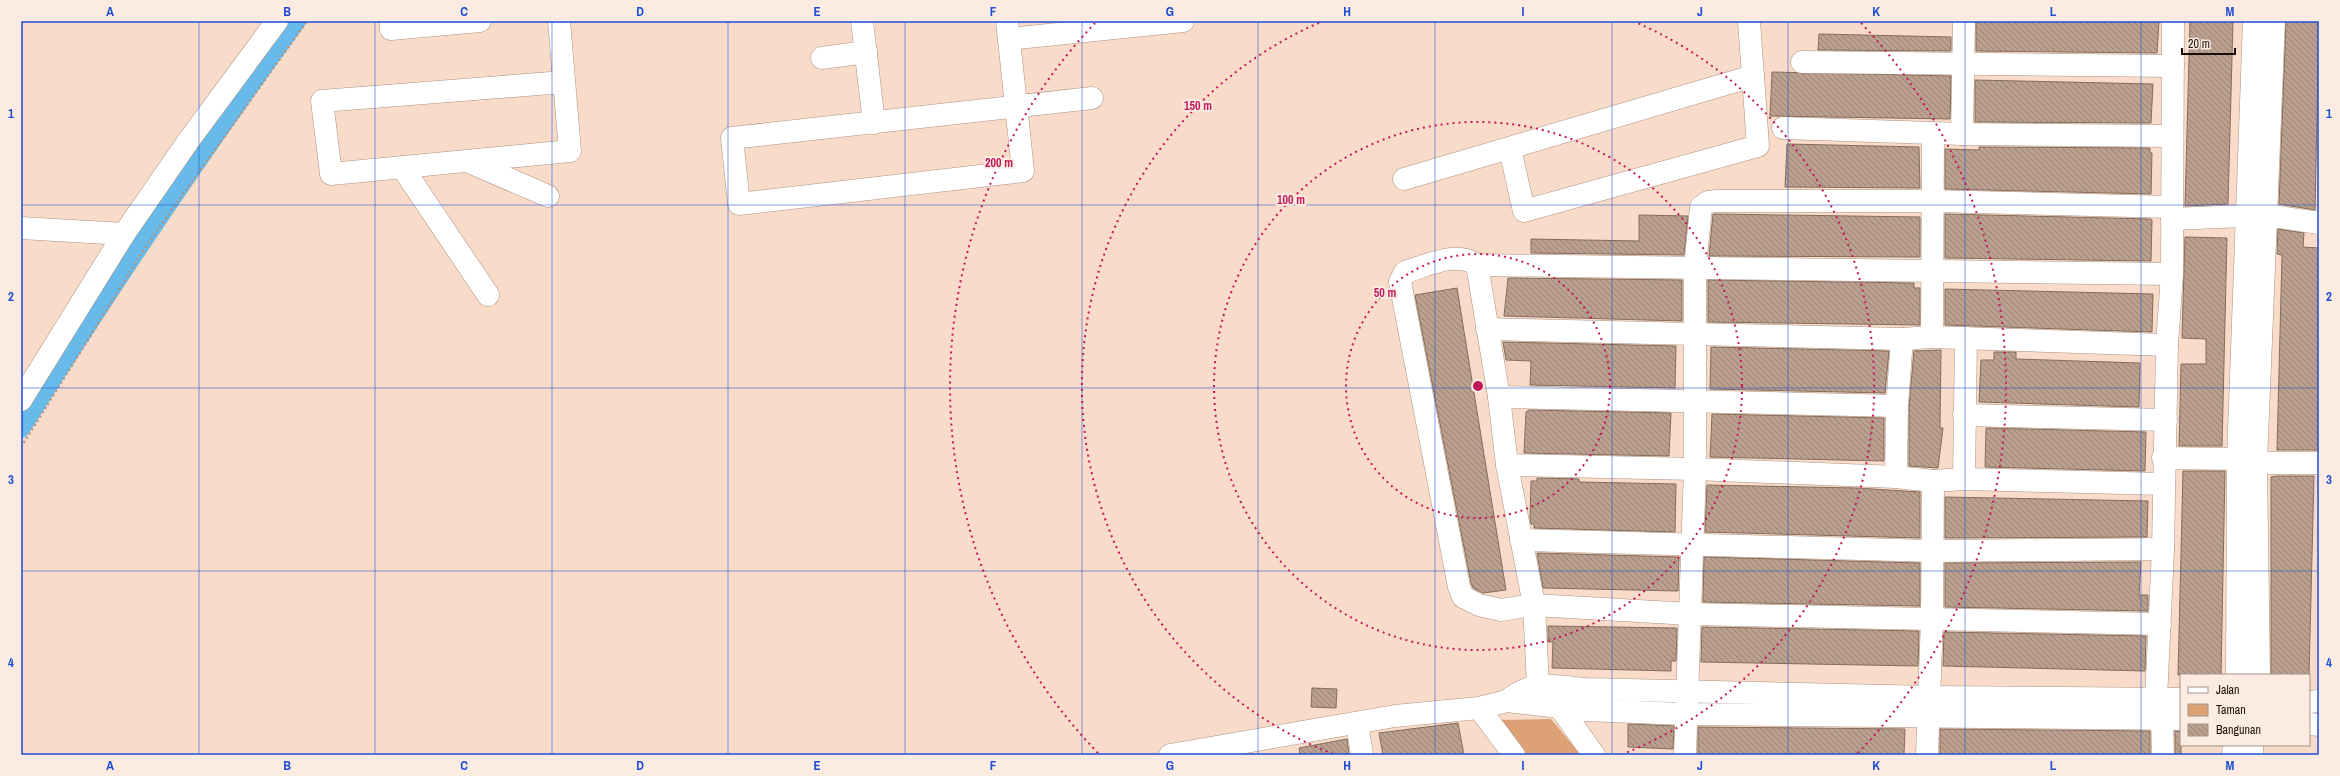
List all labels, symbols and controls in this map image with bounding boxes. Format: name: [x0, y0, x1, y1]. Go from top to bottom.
text: A: [106, 3, 114, 20]
text: B: [283, 3, 291, 20]
text: C: [460, 3, 468, 20]
text: D: [636, 3, 644, 20]
text: E: [813, 3, 821, 20]
text: F: [990, 3, 997, 20]
text: G: [1166, 3, 1174, 20]
text: H: [1343, 3, 1351, 20]
text: I: [1522, 3, 1525, 20]
text: J: [1697, 3, 1703, 20]
text: K: [1872, 3, 1880, 20]
text: L: [2050, 3, 2057, 20]
text: M: [2226, 3, 2235, 20]
scale bar: [2182, 30, 2235, 56]
text: 20 m: [2188, 36, 2210, 52]
text: 150 m: [1184, 98, 1212, 114]
text: 1: [8, 105, 14, 122]
text: 1: [2326, 105, 2332, 122]
text: 200 m: [985, 155, 1013, 171]
text: 100 m: [1277, 192, 1305, 208]
text: 50 m: [1374, 285, 1396, 301]
text: 2: [8, 288, 14, 305]
text: 2: [2326, 288, 2332, 305]
centre of rings: [1471, 379, 1485, 393]
text: 3: [8, 471, 14, 488]
text: 3: [2326, 471, 2332, 488]
text: 4: [8, 654, 14, 671]
text: 4: [2326, 654, 2332, 671]
legend: [2180, 674, 2310, 746]
text: Jalan: [2216, 682, 2240, 698]
text: Taman: [2216, 702, 2246, 718]
text: Bangunan: [2216, 722, 2261, 738]
text: A: [106, 757, 114, 774]
text: B: [283, 757, 291, 774]
text: C: [460, 757, 468, 774]
text: D: [636, 757, 644, 774]
text: E: [813, 757, 821, 774]
text: F: [990, 757, 997, 774]
text: G: [1166, 757, 1174, 774]
text: H: [1343, 757, 1351, 774]
text: I: [1522, 757, 1525, 774]
text: J: [1697, 757, 1703, 774]
text: K: [1872, 757, 1880, 774]
text: L: [2050, 757, 2057, 774]
text: M: [2226, 757, 2235, 774]

